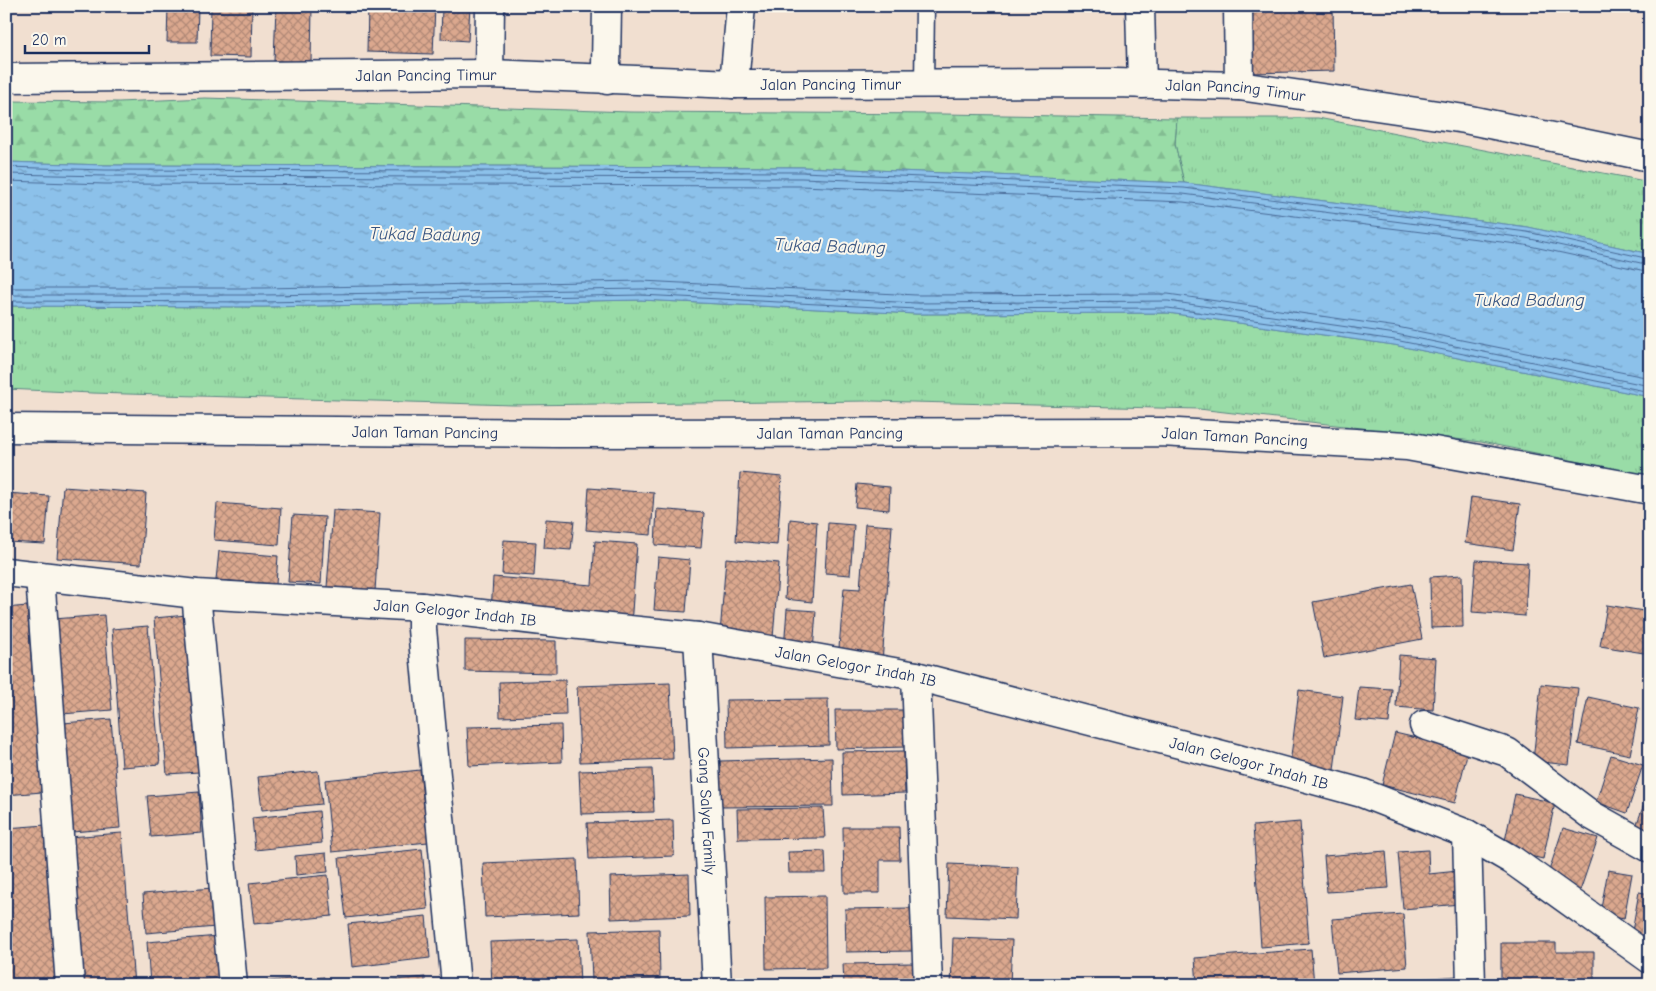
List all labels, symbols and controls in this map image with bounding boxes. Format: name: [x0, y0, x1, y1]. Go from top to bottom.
scale bar: [25, 22, 149, 54]
text: 20 m: [32, 31, 66, 49]
street label: Jalan Pancing Timur: [355, 66, 497, 85]
street label: Jalan Pancing Timur: [760, 76, 902, 94]
street label: Jalan Pancing Timur: [1165, 76, 1307, 106]
water label: Tukad Badung: [369, 223, 481, 246]
water label: Tukad Badung: [774, 234, 886, 259]
water label: Tukad Badung: [1473, 290, 1585, 311]
street label: Jalan Taman Pancing: [352, 423, 498, 442]
street label: Jalan Taman Pancing: [757, 424, 903, 443]
street label: Jalan Taman Pancing: [1161, 424, 1308, 450]
street label: Jalan Gelogor Indah IB: [373, 596, 537, 630]
street label: Jalan Gelogor Indah IB: [774, 643, 939, 691]
street label: Jalan Gelogor Indah IB: [1168, 734, 1330, 793]
street label: Gang Salya Family: [694, 747, 719, 876]

